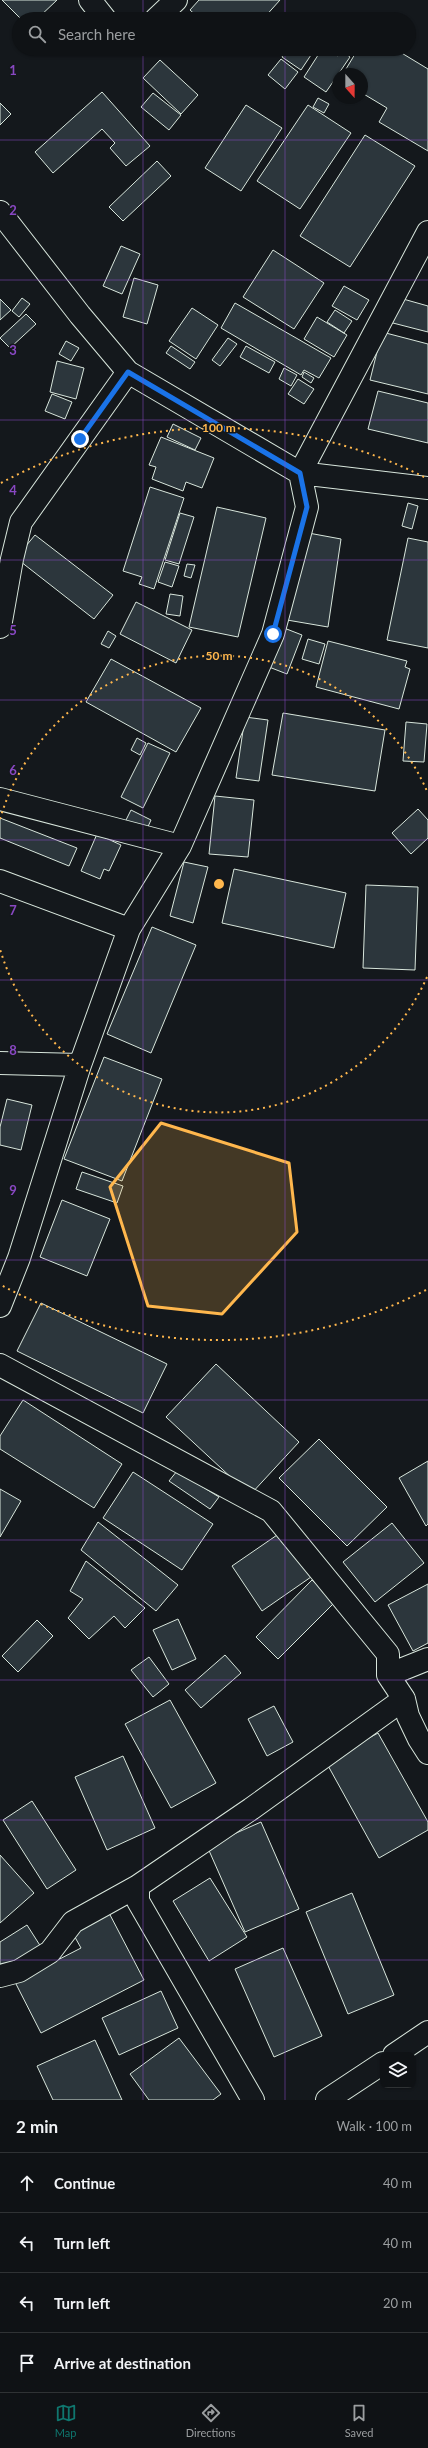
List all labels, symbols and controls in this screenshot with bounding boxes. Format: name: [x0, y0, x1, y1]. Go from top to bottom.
search box: [12, 12, 416, 56]
icon: search: [26, 23, 48, 45]
text: Search here: [58, 25, 135, 43]
text: 1: [9, 62, 17, 78]
north arrow: [332, 68, 368, 104]
text: 2: [9, 202, 17, 218]
text: 3: [9, 342, 17, 358]
text: 100 m: [202, 420, 236, 435]
route end: [71, 430, 89, 448]
text: 4: [9, 482, 17, 498]
text: 5: [9, 622, 17, 638]
route start: [264, 625, 282, 643]
text: 50 m: [206, 648, 232, 663]
text: 6: [9, 762, 17, 778]
centre of rings: [212, 877, 226, 891]
text: 7: [9, 902, 17, 918]
text: 8: [9, 1042, 17, 1058]
text: 9: [9, 1182, 17, 1198]
map controls: [380, 2052, 416, 2088]
button: layers: [380, 2052, 416, 2088]
text: 2 min: [16, 2116, 58, 2137]
text: Walk · 100 m: [336, 2118, 412, 2134]
icon: ahead: [16, 2172, 38, 2194]
text: Continue: [54, 2174, 115, 2192]
text: 40 m: [383, 2175, 412, 2191]
icon: left: [16, 2232, 38, 2254]
text: Turn left: [54, 2234, 110, 2252]
text: 40 m: [383, 2235, 412, 2251]
icon: left: [16, 2292, 38, 2314]
text: Turn left: [54, 2294, 110, 2312]
text: 20 m: [383, 2295, 412, 2311]
icon: arrive: [16, 2352, 38, 2374]
text: Arrive at destination: [54, 2354, 191, 2372]
tab: Map: [55, 2402, 77, 2439]
tab: Directions: [186, 2402, 235, 2439]
tab: Saved: [345, 2402, 373, 2439]

